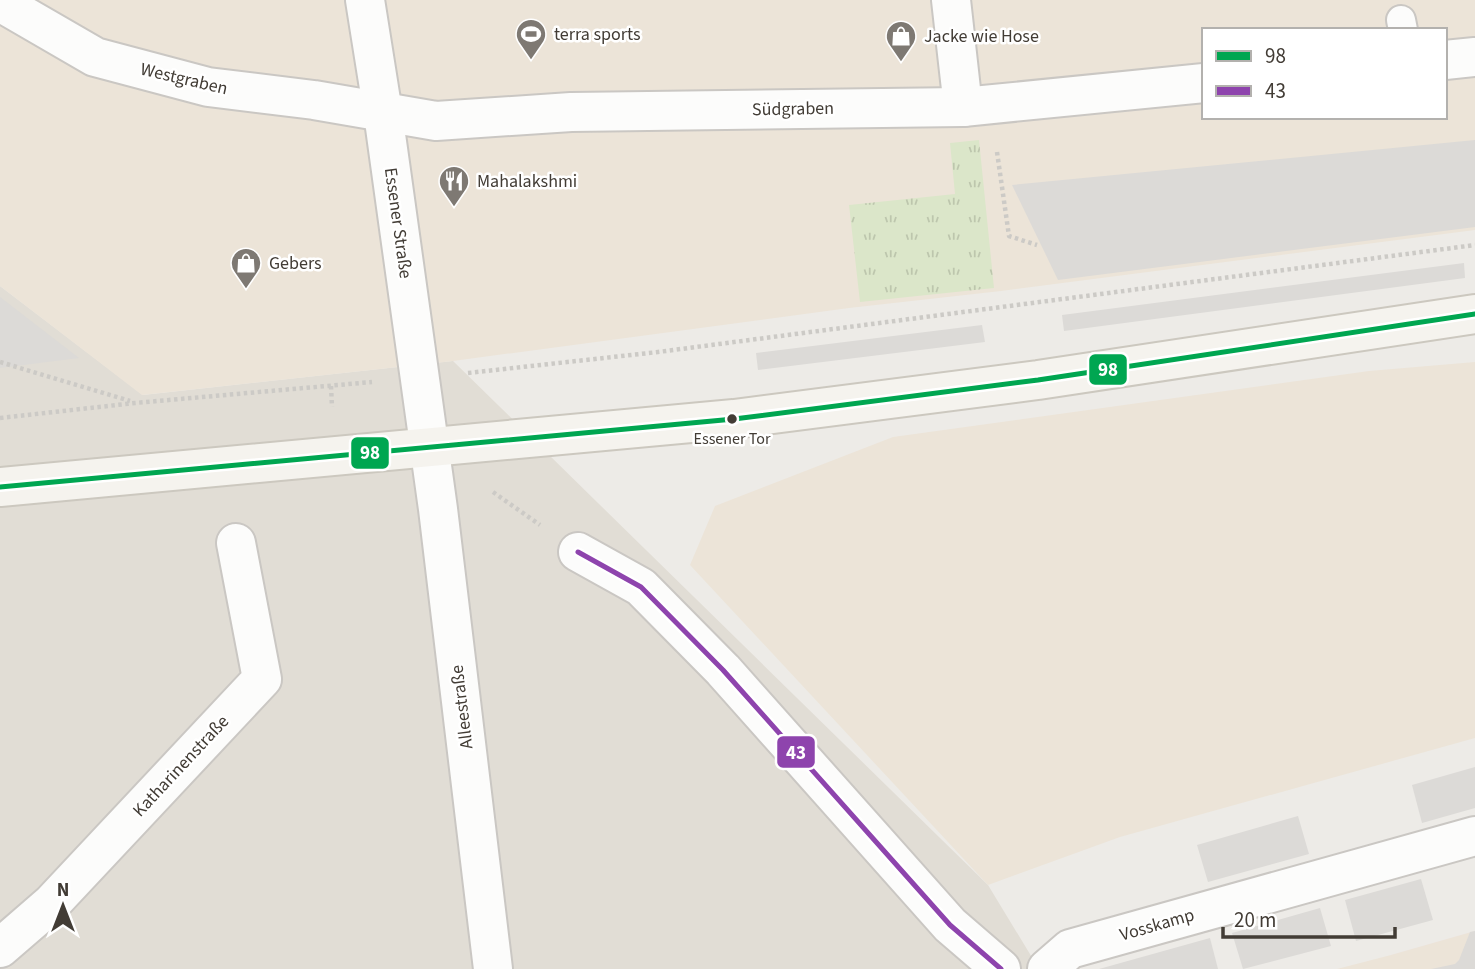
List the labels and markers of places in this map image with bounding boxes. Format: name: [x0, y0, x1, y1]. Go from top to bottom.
sports icon: terra sports: [514, 17, 548, 61]
shop icon: Jacke wie Hose: [884, 19, 918, 63]
place label: terra sports: [554, 22, 640, 47]
place label: Jacke wie Hose: [924, 24, 1039, 49]
restaurant icon: Mahalakshmi: [437, 164, 471, 208]
place label: Mahalakshmi: [477, 169, 577, 194]
shop icon: Gebers: [229, 246, 263, 290]
place label: Gebers: [269, 251, 322, 276]
marker: Essener Tor: [725, 412, 739, 426]
place label: Essener Tor: [694, 428, 771, 450]

